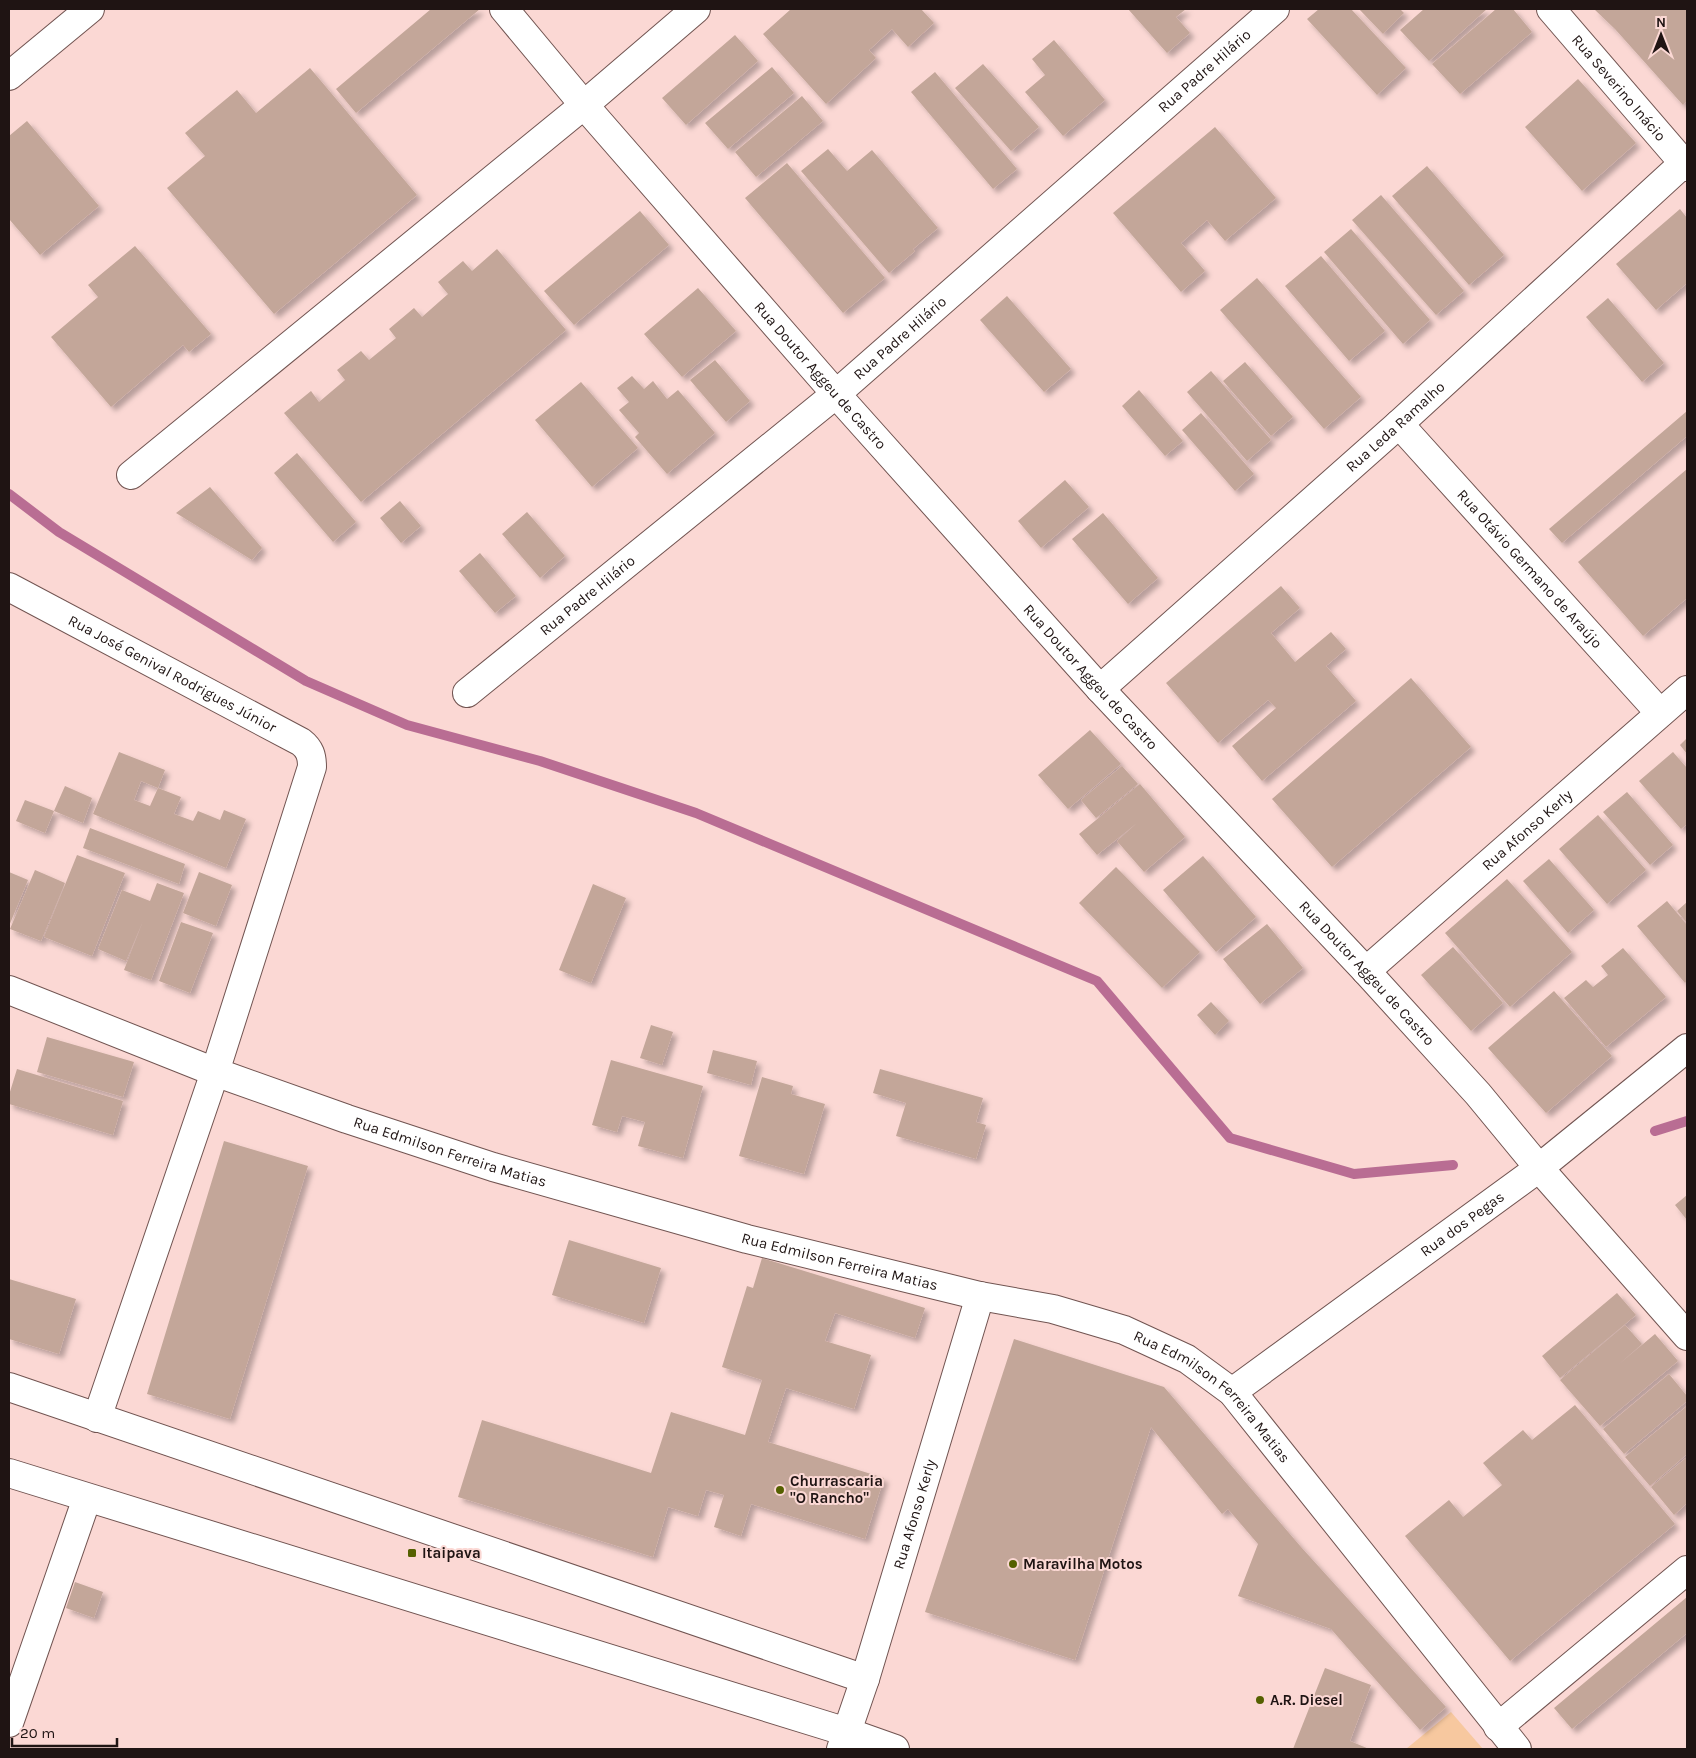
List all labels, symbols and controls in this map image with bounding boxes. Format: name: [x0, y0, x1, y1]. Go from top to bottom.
north arrow: [1636, 10, 1686, 60]
text: N: [1656, 14, 1666, 31]
street label: Rua Padre Hilário: [1154, 25, 1255, 116]
street label: Rua Severino Inácio: [1568, 31, 1670, 145]
street label: Rua Padre Hilário: [850, 292, 950, 383]
street label: Rua Doutor Aggeu de Castro: [750, 298, 890, 453]
street label: Rua Leda Ramalho: [1342, 378, 1448, 476]
street label: Rua Otávio Germano de Araújo: [1453, 486, 1606, 652]
street label: Rua Padre Hilário: [536, 551, 639, 639]
street label: Rua Doutor Aggeu de Castro: [1019, 600, 1162, 753]
street label: Rua José Genival Rodrigues Júnior: [65, 611, 280, 737]
street label: Rua Afonso Kerly: [1478, 786, 1576, 874]
street label: Rua Doutor Aggeu de Castro: [1295, 897, 1438, 1049]
street label: Rua Edmilson Ferreira Matias: [351, 1113, 549, 1191]
street label: Rua dos Pegas: [1417, 1187, 1508, 1261]
street label: Rua Edmilson Ferreira Matias: [739, 1229, 940, 1294]
street label: Rua Edmilson Ferreira Matias: [1131, 1327, 1294, 1466]
street label: Rua Afonso Kerly: [889, 1457, 939, 1571]
place label: Churrascaria "O Rancho": [790, 1472, 883, 1507]
marker: Churrascaria "O Rancho": [774, 1484, 786, 1496]
place label: Itaipava: [422, 1544, 481, 1562]
marker: Itaipava: [406, 1547, 418, 1559]
place label: Maravilha Motos: [1023, 1555, 1143, 1573]
marker: Maravilha Motos: [1007, 1558, 1019, 1570]
place label: A.R. Diesel: [1270, 1691, 1343, 1709]
marker: A.R. Diesel: [1254, 1694, 1266, 1706]
scale bar: [12, 1716, 118, 1748]
text: 20 m: [20, 1724, 55, 1742]

